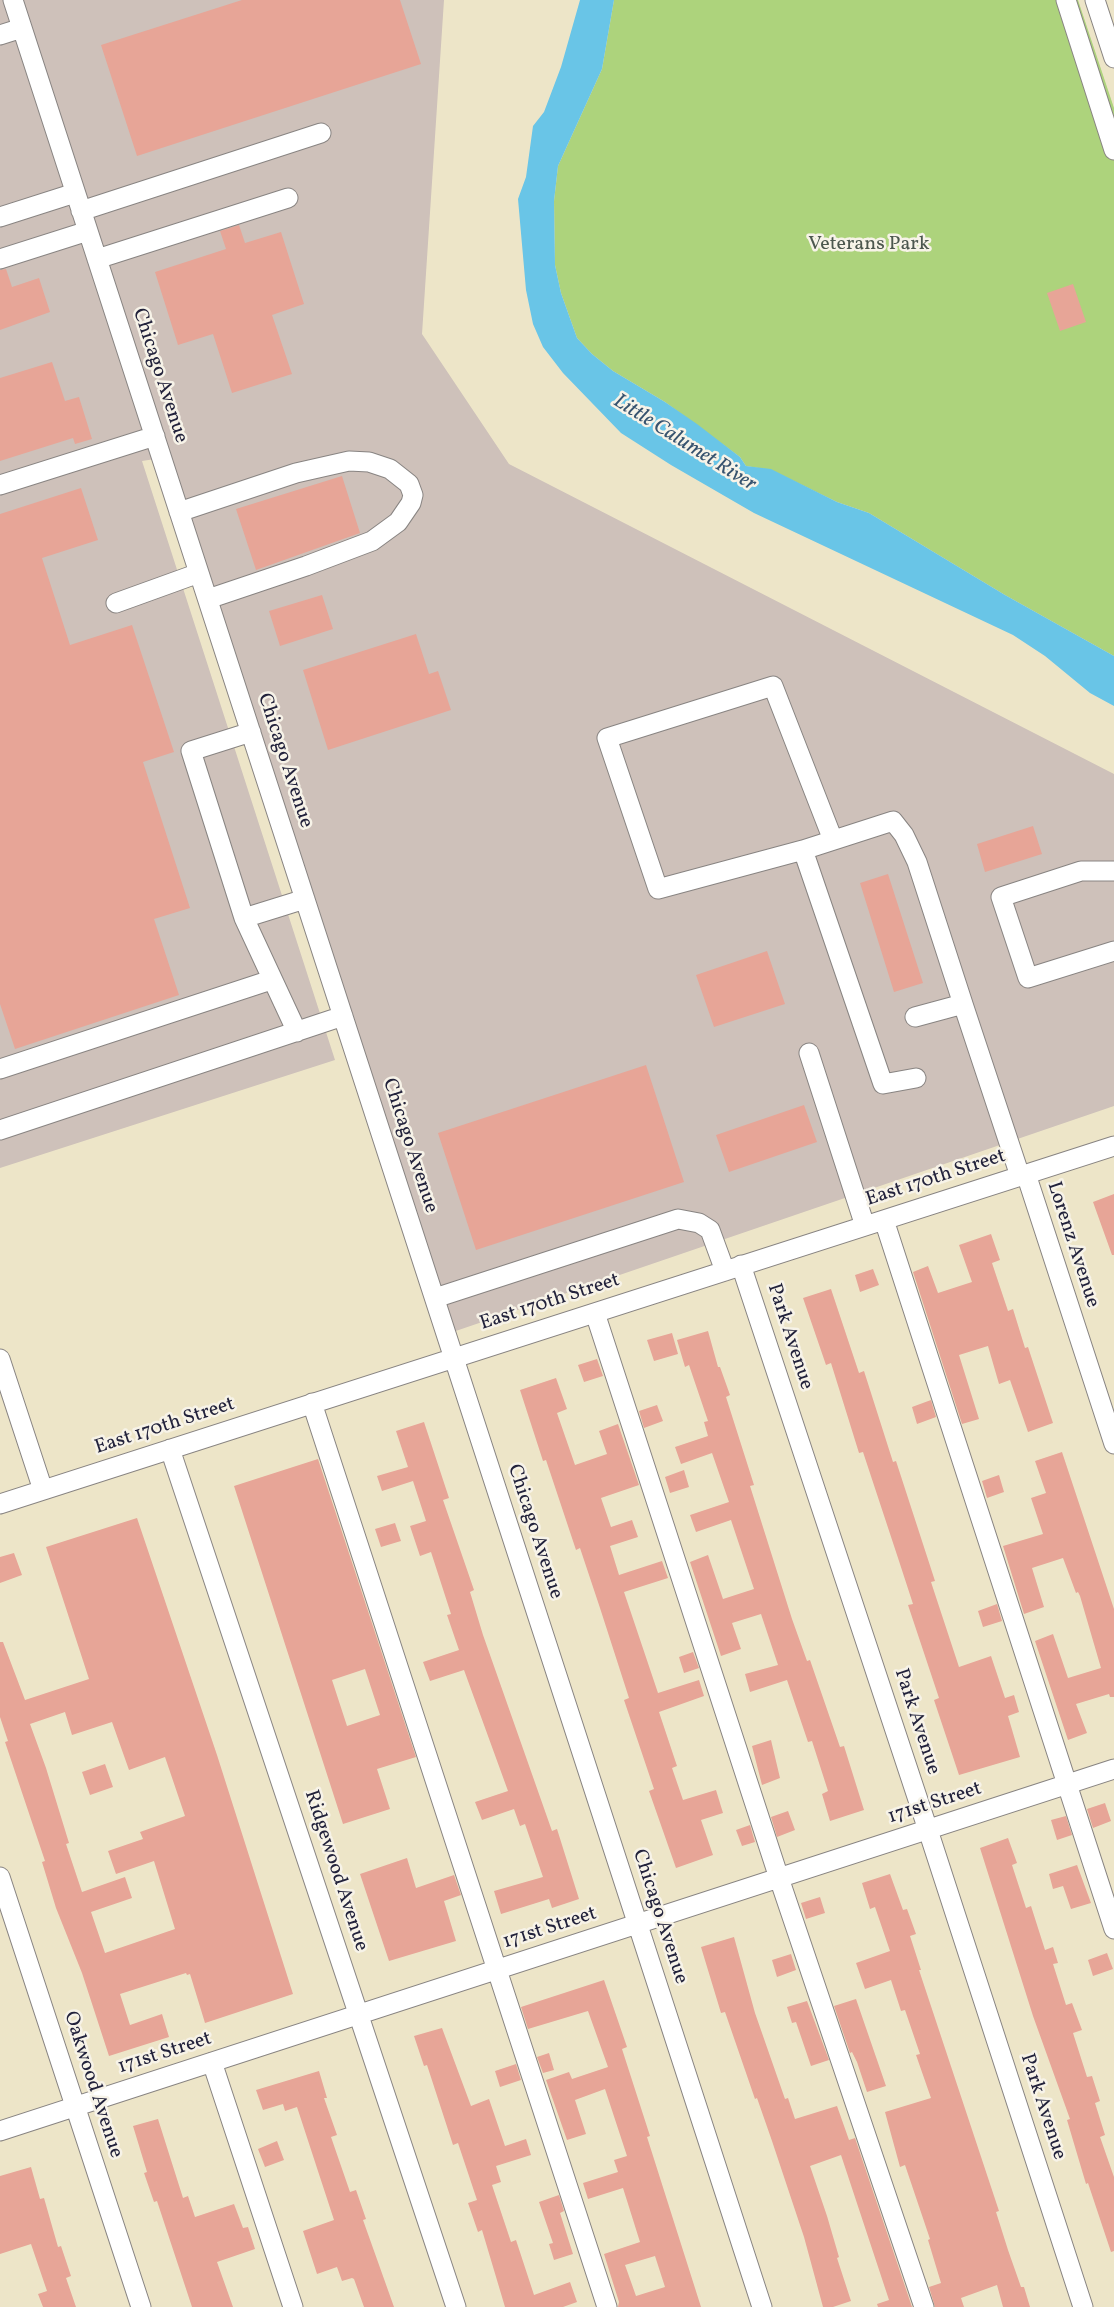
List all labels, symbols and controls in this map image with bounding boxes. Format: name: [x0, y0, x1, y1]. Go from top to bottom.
park label: Veterans Park: [808, 233, 930, 257]
street label: Chicago Avenue: [126, 306, 192, 446]
water label: Little Calumet River: [608, 390, 760, 498]
street label: Chicago Avenue: [251, 691, 317, 831]
street label: Chicago Avenue: [376, 1076, 442, 1216]
street label: East 170th Street: [863, 1145, 1009, 1213]
street label: Lorenz Avenue: [1040, 1179, 1104, 1311]
street label: East 170th Street: [477, 1269, 623, 1337]
street label: Park Avenue: [761, 1281, 817, 1393]
street label: East 170th Street: [92, 1393, 238, 1461]
street label: Chicago Avenue: [501, 1462, 567, 1602]
street label: Park Avenue: [888, 1666, 944, 1778]
street label: 171st Street: [885, 1778, 985, 1830]
street label: Ridgewood Avenue: [298, 1788, 372, 1954]
street label: Chicago Avenue: [626, 1847, 692, 1987]
street label: 171st Street: [500, 1903, 600, 1955]
street label: Oakwood Avenue: [57, 2009, 127, 2161]
street label: 171st Street: [115, 2028, 215, 2080]
street label: Park Avenue: [1014, 2051, 1070, 2163]

